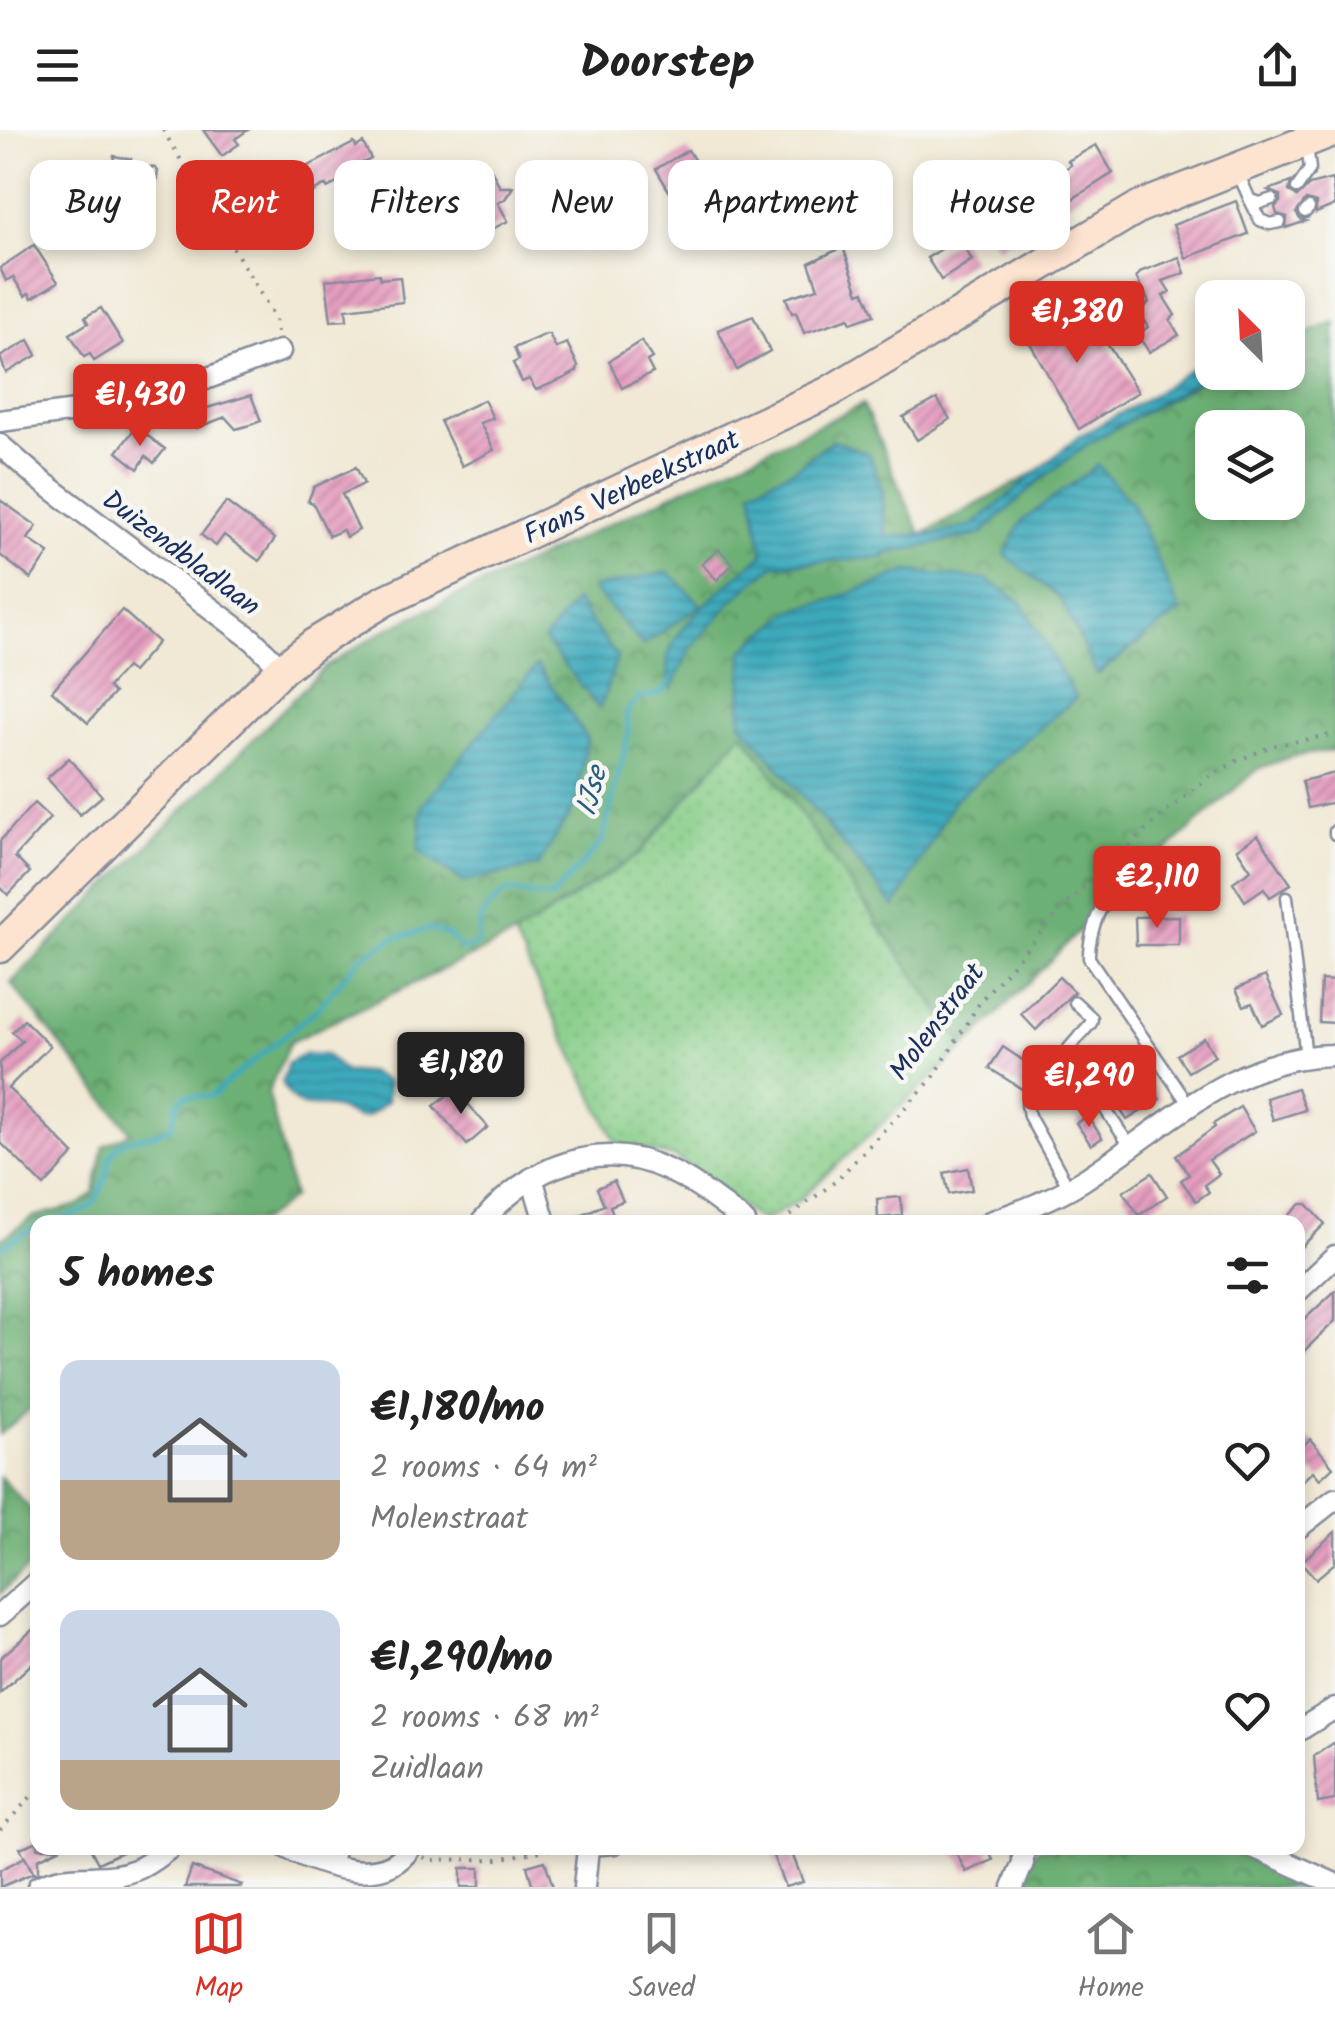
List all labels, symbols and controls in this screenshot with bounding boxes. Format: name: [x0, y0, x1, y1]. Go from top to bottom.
text: Doorstep: [580, 29, 755, 101]
icon: menu: [30, 38, 85, 93]
icon: share: [1250, 38, 1305, 93]
chip: Buy: [30, 160, 156, 250]
chip: Rent: [176, 160, 314, 250]
chip: Filters: [334, 160, 495, 250]
chip: New: [515, 160, 648, 250]
chip: Apartment: [668, 160, 893, 250]
chip: House: [913, 160, 1070, 250]
north arrow: [1195, 280, 1305, 390]
map controls: [1195, 280, 1305, 520]
pin: €1,380: [996, 281, 1158, 366]
text: €1,380: [1031, 288, 1123, 339]
pin: €1,430: [59, 364, 221, 449]
text: €1,430: [95, 371, 185, 422]
button: layers: [1195, 410, 1305, 520]
street label: Frans Verbeekstraat: [516, 418, 749, 558]
street label: Duizendbladlaan: [92, 479, 269, 629]
water label: IJse: [564, 759, 623, 821]
pin: €2,110: [1076, 846, 1238, 931]
text: €2,110: [1115, 853, 1199, 904]
street label: Molenstraat: [878, 953, 998, 1091]
pin: €1,180: [380, 1032, 542, 1117]
text: €1,180: [419, 1039, 503, 1090]
pin: €1,290: [1008, 1045, 1170, 1130]
text: €1,290: [1044, 1052, 1134, 1103]
text: 5 homes: [60, 1242, 215, 1309]
icon: filters: [1220, 1248, 1275, 1303]
text: €1,180/mo: [370, 1376, 545, 1443]
icon: home: [140, 1400, 260, 1520]
icon: heart: [1220, 1433, 1275, 1488]
text: 2 rooms · 64 m²: [370, 1443, 597, 1494]
text: Molenstraat: [370, 1494, 528, 1545]
text: €1,290/mo: [370, 1626, 553, 1693]
icon: home: [140, 1650, 260, 1770]
icon: heart: [1220, 1683, 1275, 1738]
text: 2 rooms · 68 m²: [370, 1693, 599, 1744]
text: Zuidlaan: [370, 1744, 484, 1795]
tab: Map: [191, 1906, 246, 2011]
tab: Saved: [629, 1906, 695, 2011]
tab: Home: [1077, 1906, 1144, 2011]

